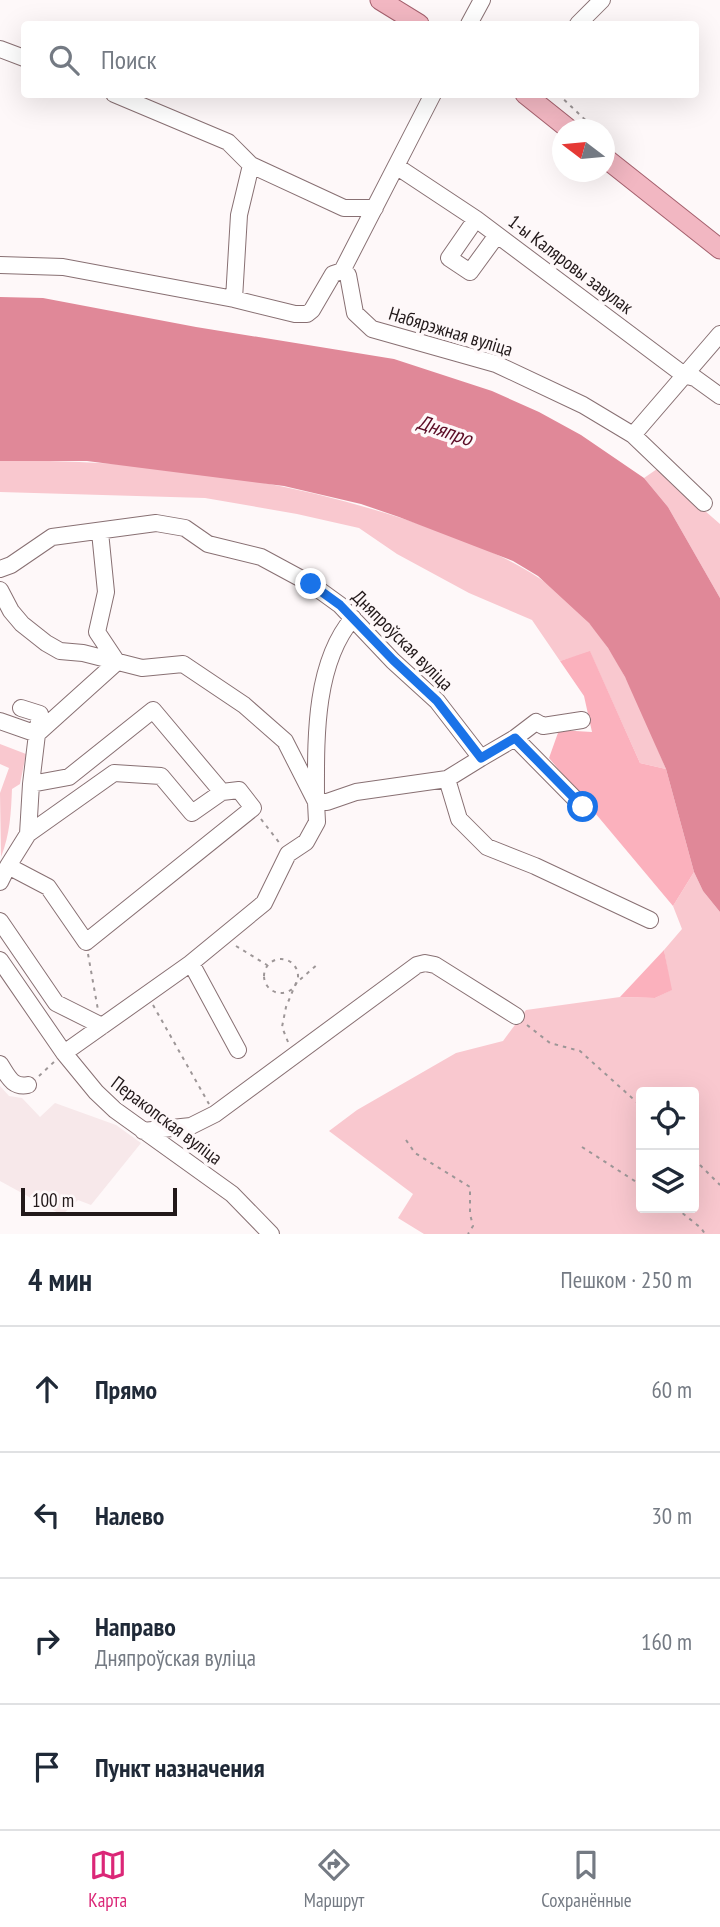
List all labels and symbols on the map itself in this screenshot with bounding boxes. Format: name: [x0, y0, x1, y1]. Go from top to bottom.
north arrow: [552, 119, 615, 182]
street label: 1-ы Каляровы завулак: [504, 209, 639, 319]
street label: Набярэжная вуліца: [386, 301, 516, 361]
water label: Дняпро: [413, 408, 478, 452]
route end: [295, 568, 326, 599]
street label: Дняпроўская вуліца: [348, 585, 458, 695]
route start: [567, 791, 598, 822]
street label: Перакопская вуліца: [107, 1070, 227, 1170]
scale bar: [21, 1185, 177, 1217]

